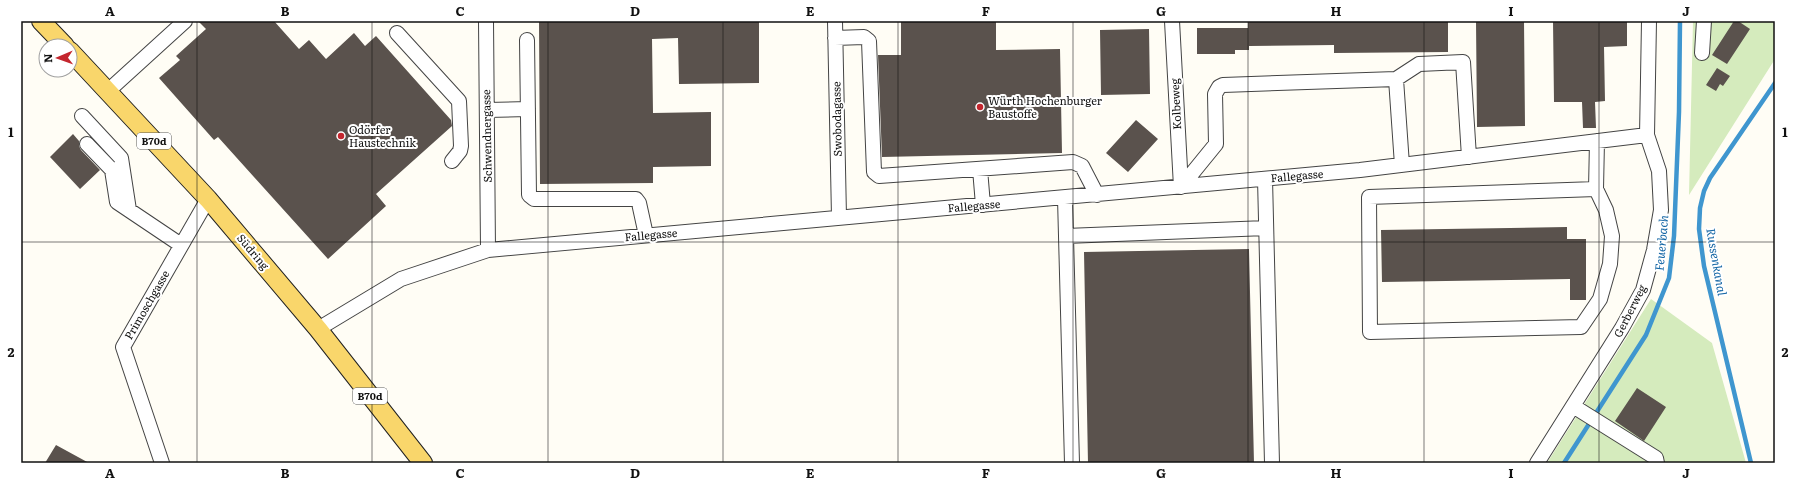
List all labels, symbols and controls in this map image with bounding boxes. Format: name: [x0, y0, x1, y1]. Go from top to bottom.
text: A: [105, 1, 115, 20]
text: B: [281, 1, 290, 20]
text: C: [455, 1, 465, 20]
text: D: [630, 1, 640, 20]
text: E: [806, 1, 815, 20]
text: F: [982, 1, 990, 20]
text: G: [1156, 1, 1166, 20]
text: H: [1331, 1, 1342, 20]
text: I: [1508, 1, 1514, 20]
text: J: [1682, 1, 1690, 20]
north arrow: [38, 38, 78, 78]
text: N: [39, 53, 55, 63]
street label: Kolbeweg: [1166, 77, 1184, 130]
street label: Swobodagasse: [827, 81, 845, 157]
street label: Schwendnergasse: [477, 89, 495, 183]
place label: Würth Hochenburger Baustoffe: [988, 92, 1103, 121]
marker: Würth Hochenburger Baustoffe: [975, 102, 985, 112]
place label: Odörfer Haustechnik: [349, 121, 416, 150]
text: 1: [8, 122, 14, 141]
text: 1: [1782, 122, 1788, 141]
marker: Odörfer Haustechnik: [336, 131, 346, 141]
road number: B70d: [137, 133, 171, 149]
street label: Fallegasse: [1270, 165, 1324, 185]
street label: Fallegasse: [947, 195, 1001, 215]
water label: Feuerbach: [1650, 214, 1672, 272]
street label: Fallegasse: [624, 224, 678, 244]
water label: Russenkanal: [1702, 227, 1732, 298]
street label: Südring: [234, 230, 274, 273]
street label: Primoschgasse: [120, 267, 173, 342]
street label: Gerberweg: [1609, 281, 1650, 340]
text: 2: [8, 342, 15, 361]
text: 2: [1782, 342, 1789, 361]
road number: B70d: [353, 388, 387, 404]
text: A: [105, 463, 115, 482]
text: B: [281, 463, 290, 482]
text: C: [455, 463, 465, 482]
text: D: [630, 463, 640, 482]
text: E: [806, 463, 815, 482]
text: F: [982, 463, 990, 482]
text: G: [1156, 463, 1166, 482]
text: H: [1331, 463, 1342, 482]
text: I: [1508, 463, 1514, 482]
text: J: [1682, 463, 1690, 482]

